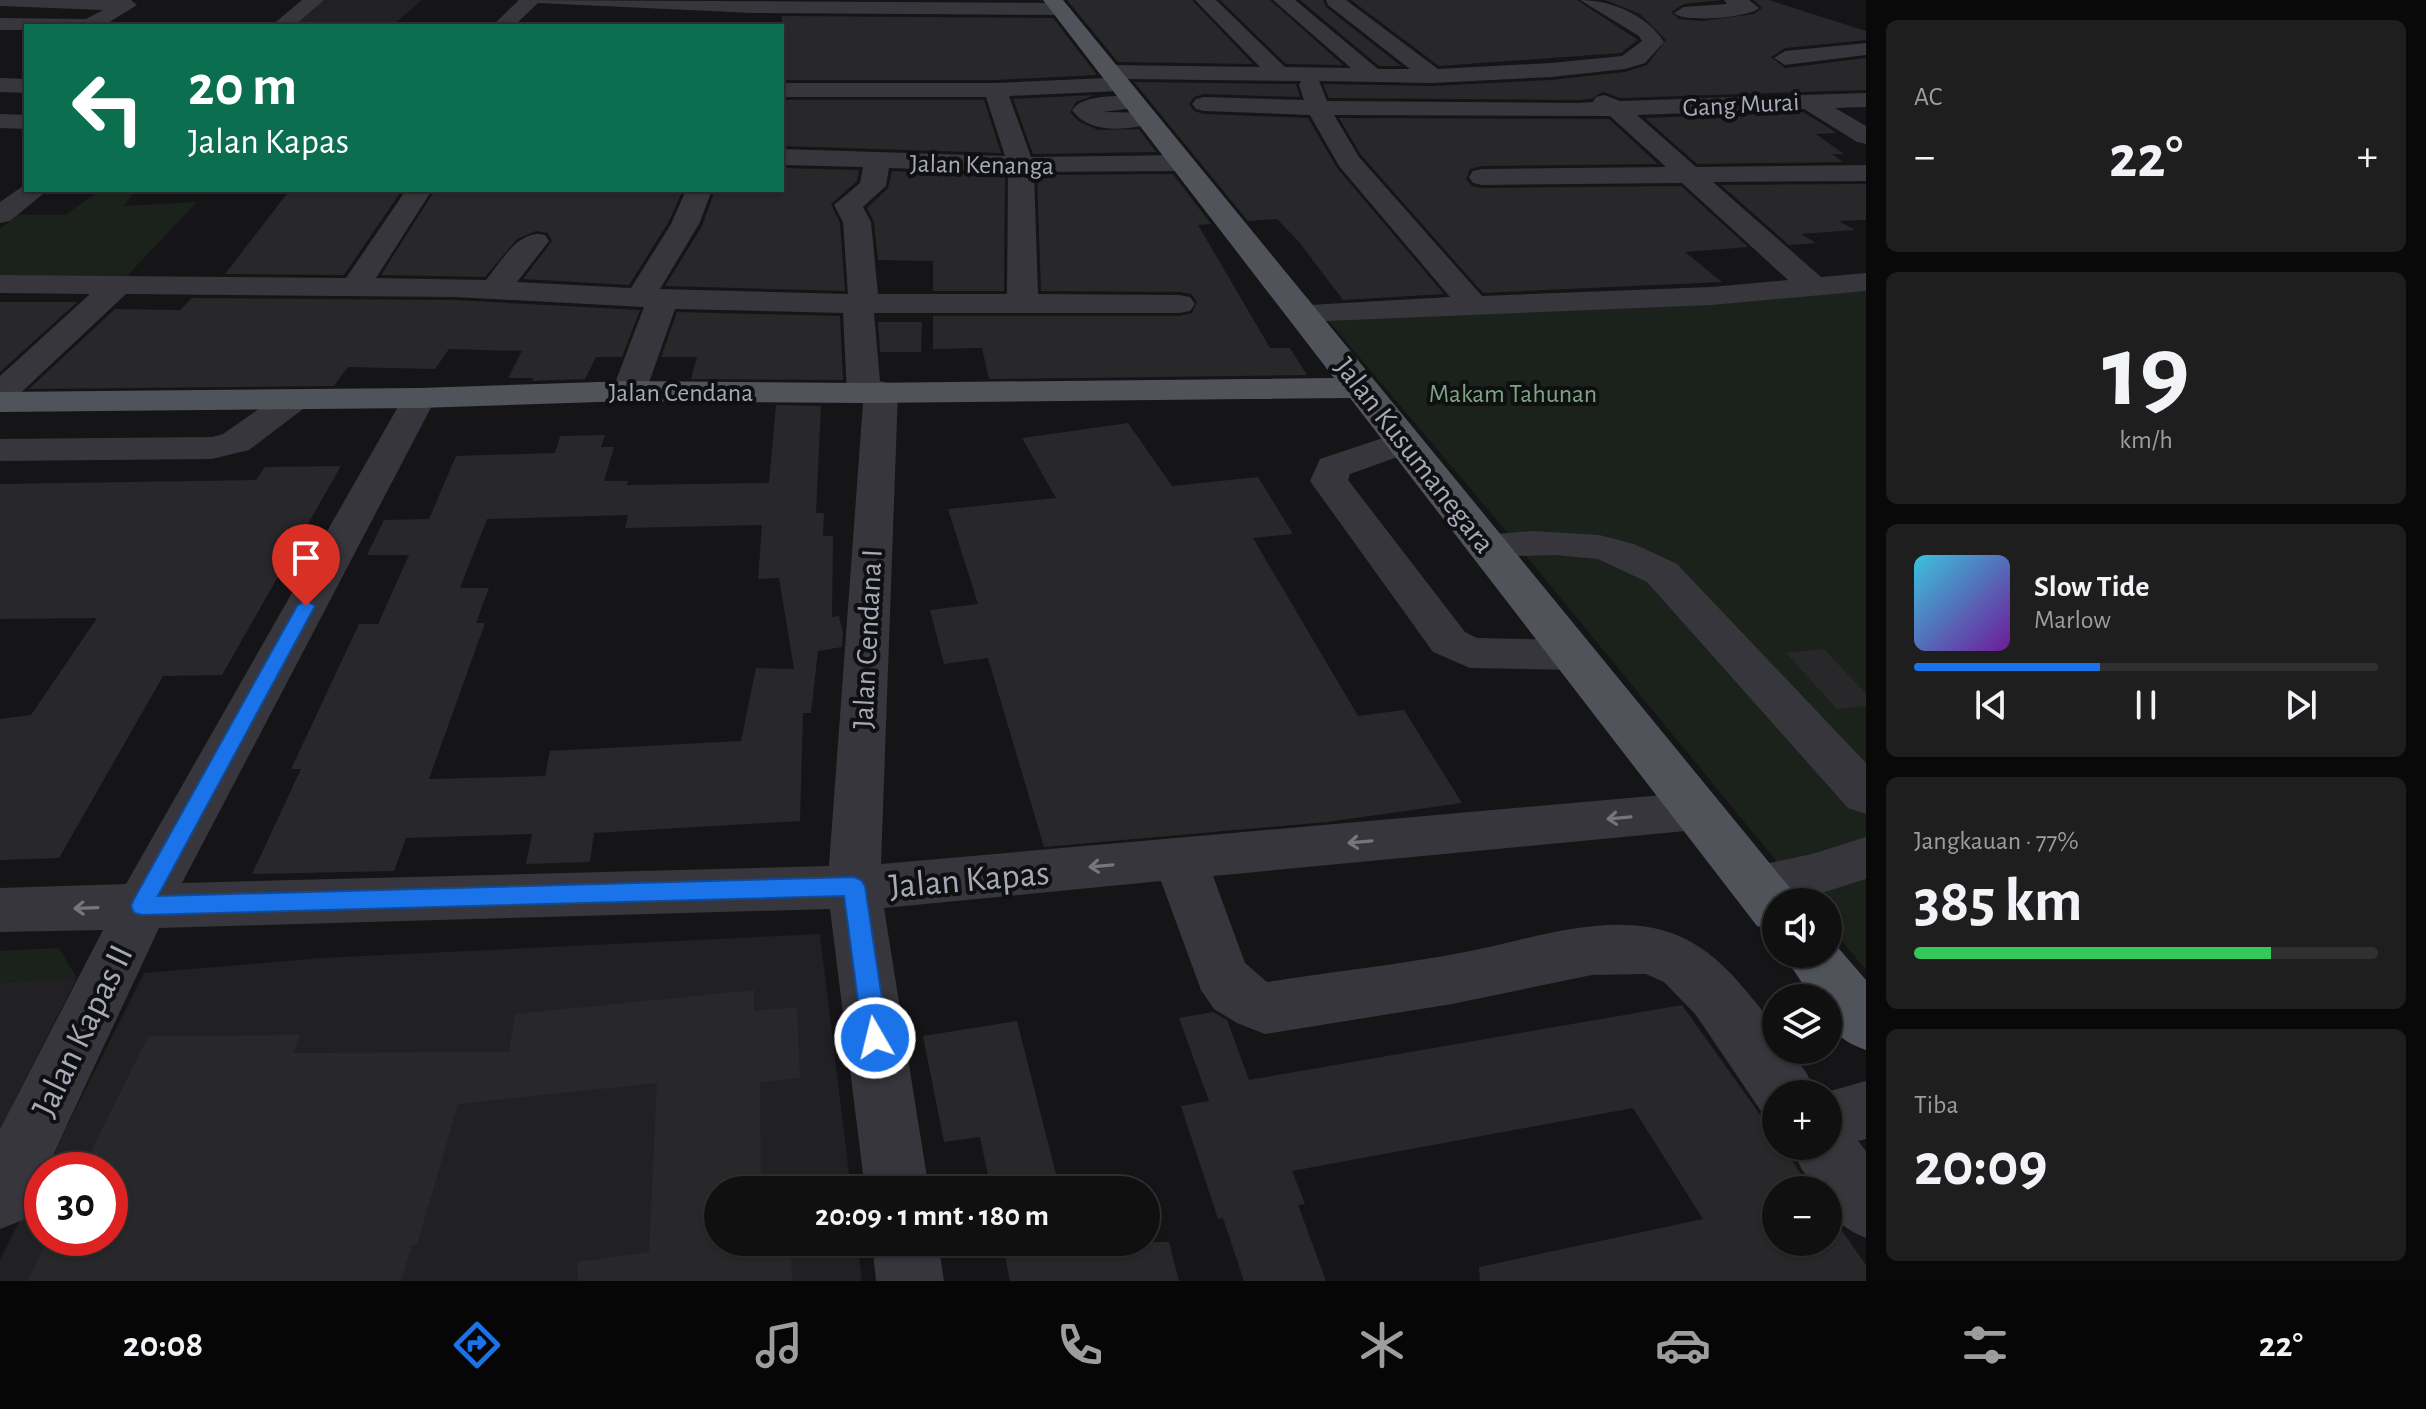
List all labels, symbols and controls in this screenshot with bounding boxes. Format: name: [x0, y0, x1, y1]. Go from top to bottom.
icon: left: [56, 56, 160, 160]
text: 20 m: [188, 59, 297, 115]
text: AC: [1914, 84, 1942, 110]
street label: Gang Murai: [1682, 89, 1800, 121]
text: Jalan Kapas: [188, 124, 349, 160]
text: 22°: [2109, 128, 2183, 188]
text: −: [1914, 135, 1935, 179]
text: +: [2357, 135, 2378, 179]
street label: Jalan Kenanga: [910, 151, 1054, 179]
text: 19: [2102, 321, 2190, 425]
street label: Jalan Kusumanegara: [1329, 352, 1500, 559]
street label: Jalan Cendana: [609, 380, 753, 406]
park label: Makam Tahunan: [1429, 381, 1597, 407]
text: km/h: [2119, 427, 2173, 453]
pin: [272, 524, 340, 606]
icon: arrive: [284, 536, 328, 580]
street label: Jalan Cendana I: [848, 549, 888, 730]
text: Slow Tide: [2034, 572, 2149, 602]
text: Marlow: [2034, 607, 2111, 633]
icon: previous: [1969, 683, 2013, 727]
icon: pause: [2124, 683, 2168, 727]
icon: next: [2279, 683, 2323, 727]
one-way arrow: [1606, 811, 1633, 826]
text: Jangkauan · 77%: [1914, 828, 2079, 854]
one-way arrow: [1347, 835, 1374, 850]
street label: Jalan Kapas: [887, 855, 1051, 905]
one-way arrow: [1088, 859, 1115, 874]
text: 385 km: [1914, 872, 2083, 932]
map controls: [1762, 888, 1842, 1256]
button: sound: [1762, 888, 1842, 968]
one-way arrow: [73, 900, 100, 915]
street label: Jalan Kapas II: [26, 939, 140, 1122]
button: layers: [1762, 984, 1842, 1064]
position arrow: [833, 996, 917, 1080]
button: +: [1762, 1080, 1842, 1160]
text: Tiba: [1914, 1092, 1958, 1118]
text: 20:09: [1914, 1136, 2048, 1196]
speed limit sign: 30: [24, 1152, 128, 1256]
button: −: [1762, 1176, 1842, 1256]
text: 20:09 · 1 mnt · 180 m: [815, 1201, 1049, 1231]
icon: directions: [449, 1317, 505, 1373]
icon: music: [751, 1317, 807, 1373]
icon: phone: [1052, 1317, 1108, 1373]
icon: climate: [1354, 1317, 1410, 1373]
icon: car: [1655, 1317, 1711, 1373]
icon: filters: [1957, 1317, 2013, 1373]
text: 20:08: [123, 1327, 203, 1363]
text: 22°: [2259, 1327, 2303, 1363]

